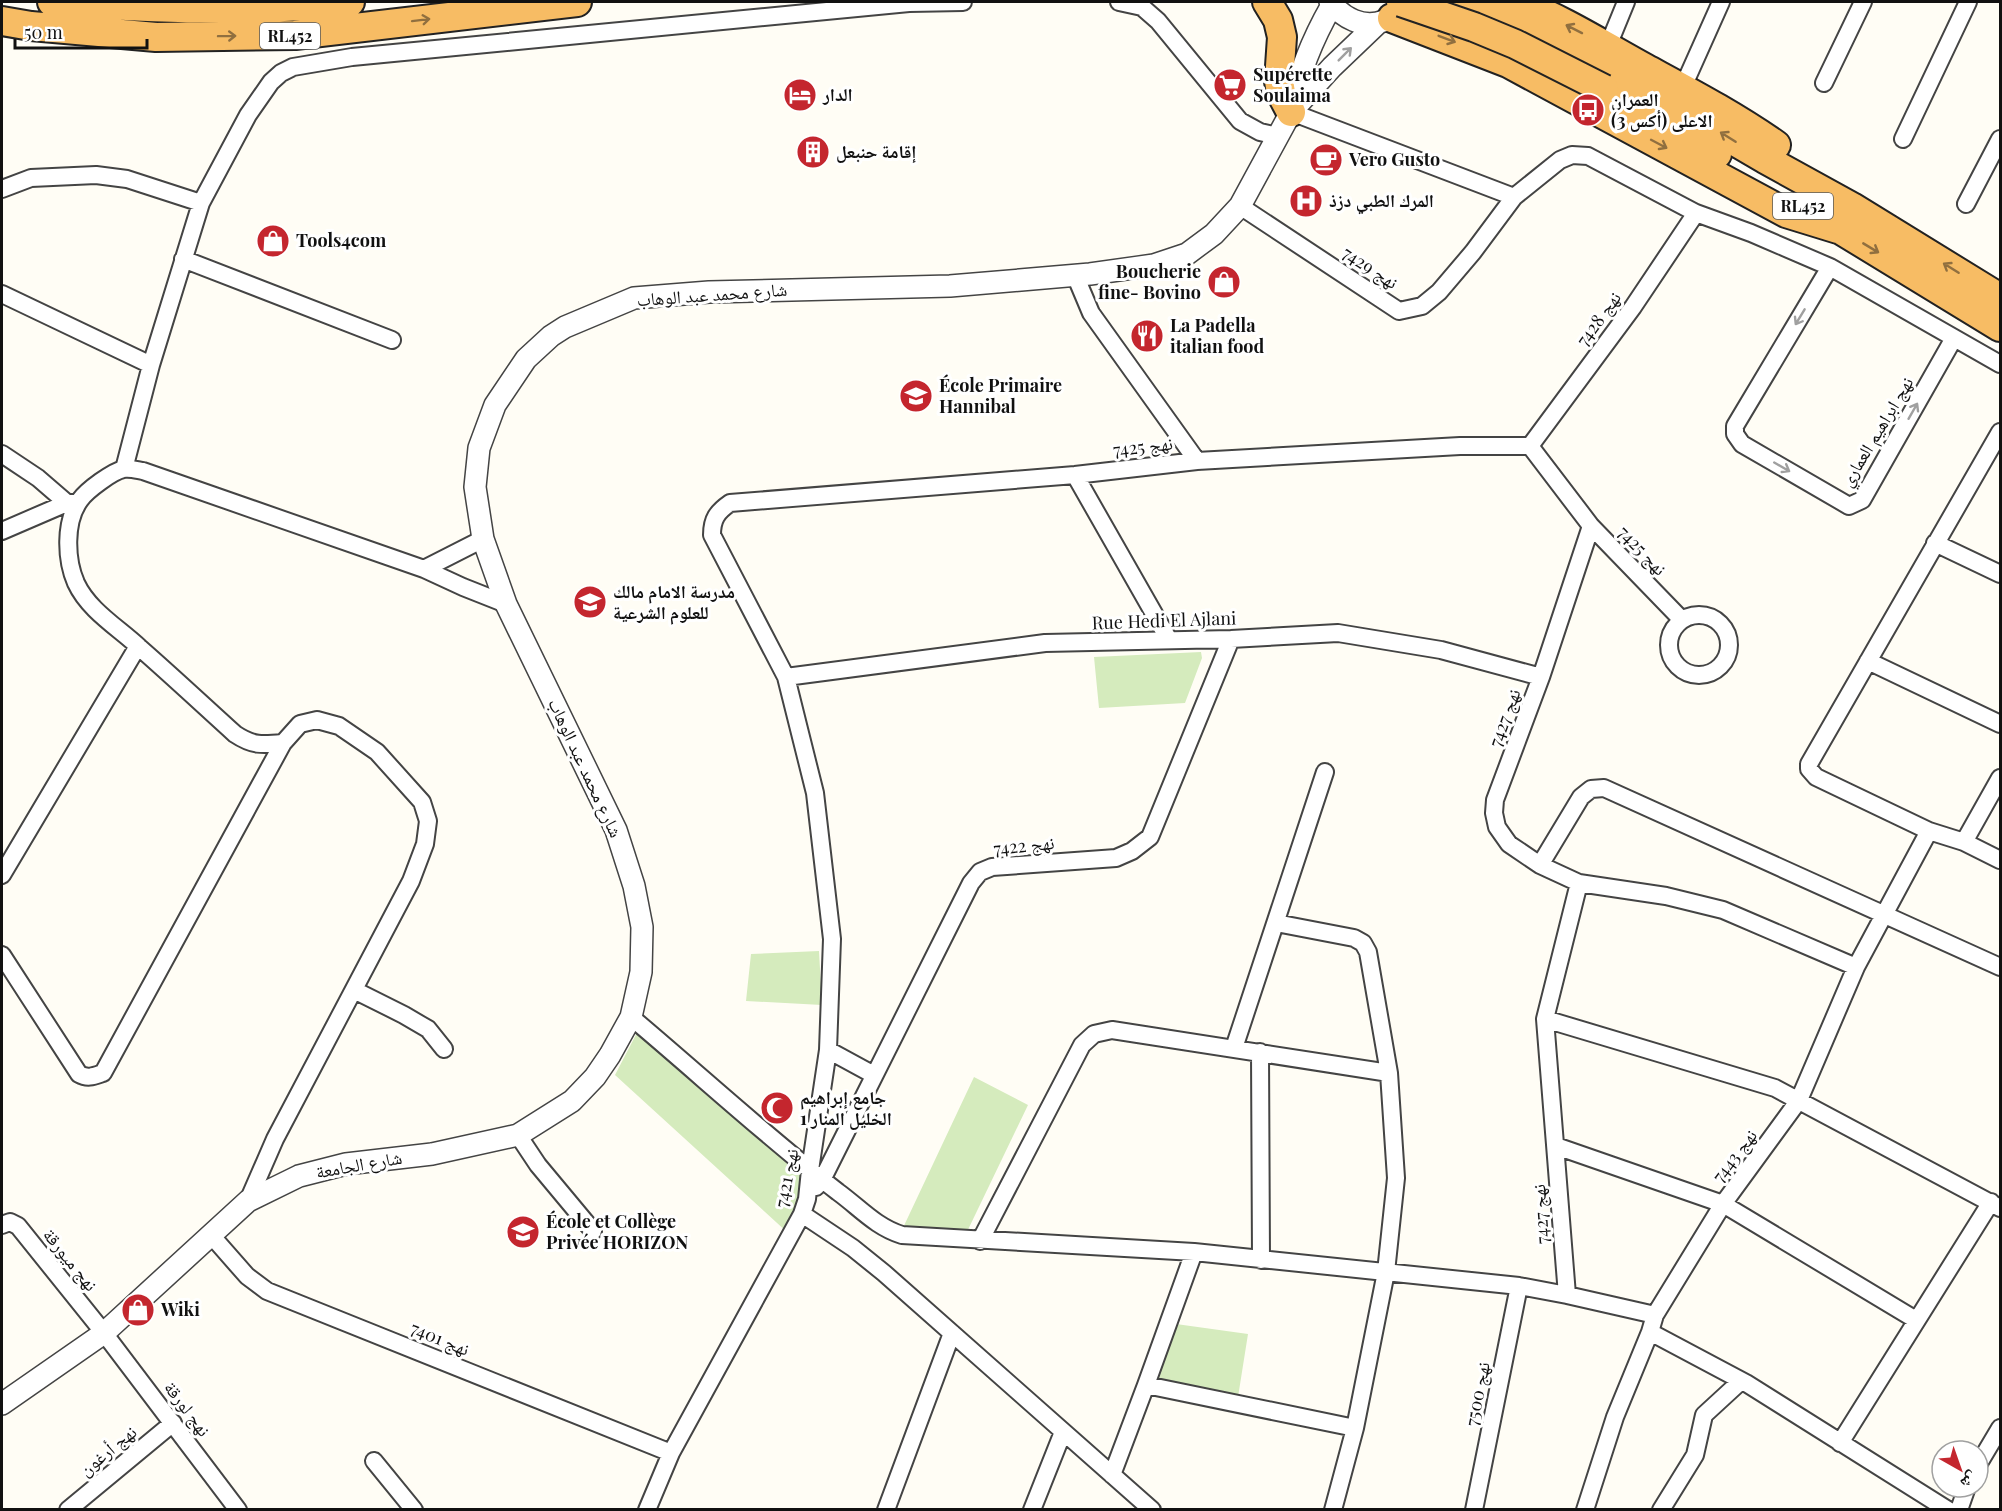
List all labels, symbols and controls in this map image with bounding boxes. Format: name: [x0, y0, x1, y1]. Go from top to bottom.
scale bar: [15, 12, 147, 50]
one-way arrow: [411, 15, 431, 26]
text: 50 m: [24, 20, 63, 44]
road number: RL452: [260, 23, 320, 49]
one-way arrow: [1566, 23, 1584, 34]
one-way arrow: [217, 30, 237, 42]
one-way arrow: [1437, 34, 1456, 45]
one-way arrow: [1338, 46, 1353, 61]
place label: Supérette Soulaima: [1253, 62, 1333, 107]
supermarket icon: Supérette Soulaima: [1212, 67, 1248, 103]
hotel icon: الدار: [782, 77, 818, 113]
place label: الدار: [822, 82, 853, 106]
place label: العمران الاعلى (أكس 3): [1611, 87, 1713, 132]
bus stop icon: العمران الاعلى (أكس 3): [1570, 92, 1606, 128]
one-way arrow: [1720, 130, 1737, 142]
building icon: إقامة حنبعل: [795, 134, 831, 170]
one-way arrow: [1650, 138, 1667, 150]
place label: إقامة حنبعل: [836, 139, 916, 163]
cafe icon: Vero Gusto: [1308, 142, 1344, 178]
place label: Vero Gusto: [1348, 147, 1440, 171]
hospital icon: المرك الطبي دزذ: [1288, 183, 1324, 219]
place label: المرك الطبي دزذ: [1329, 188, 1434, 215]
road number: RL452: [1773, 193, 1833, 219]
shop icon: Tools4com: [255, 223, 291, 259]
place label: Tools4com: [296, 228, 387, 252]
street label: نهج 7429: [1338, 240, 1403, 295]
one-way arrow: [1862, 243, 1879, 255]
place label: Boucherie fine- Bovino: [1098, 259, 1201, 304]
one-way arrow: [1943, 261, 1960, 273]
shop icon: Boucherie fine- Bovino: [1206, 264, 1242, 300]
street label: شارع محمد عبد الوهاب: [636, 277, 788, 311]
street label: نهج 7428: [1570, 286, 1627, 351]
one-way arrow: [1793, 308, 1805, 325]
place label: La Padella italian food: [1170, 313, 1265, 358]
restaurant icon: La Padella italian food: [1129, 318, 1165, 354]
street label: نهج ابراهيم العماري: [1834, 372, 1922, 493]
place label: École Primaire Hannibal: [939, 373, 1062, 418]
school or university icon: École Primaire Hannibal: [898, 378, 934, 414]
one-way arrow: [1907, 403, 1919, 420]
street label: نهج 7425: [1112, 430, 1174, 463]
one-way arrow: [1773, 461, 1790, 473]
street label: نهج 7425: [1613, 520, 1672, 581]
place label: مدرسة الامام مالك للعلوم الشرعية: [613, 579, 735, 625]
school or university icon: مدرسة الامام مالك للعلوم الشرعية: [572, 584, 608, 620]
street label: Rue Hedi El Ajlani: [1091, 605, 1237, 635]
street label: نهج 7427: [1483, 685, 1527, 750]
street label: شارع محمد عبد الوهاب: [543, 694, 629, 841]
street label: نهج 7422: [992, 830, 1056, 861]
place label: جامع إبراهيم الخليل المنار 1: [800, 1085, 892, 1130]
mosque icon: جامع إبراهيم الخليل المنار 1: [759, 1090, 795, 1126]
street label: نهج 7443: [1706, 1124, 1763, 1187]
street label: شارع الجامعة: [314, 1145, 404, 1183]
street label: نهج 7421: [769, 1146, 804, 1209]
street label: نهج 7427: [1526, 1183, 1555, 1245]
place label: École et Collège Privée HORIZON: [546, 1209, 688, 1254]
school or university icon: École et Collège Privée HORIZON: [505, 1214, 541, 1250]
street label: نهج ميورقة: [37, 1223, 103, 1296]
shop icon: Wiki: [120, 1292, 156, 1328]
place label: Wiki: [160, 1297, 200, 1321]
street label: نهج 7401: [407, 1315, 473, 1362]
street label: نهج 7500: [1459, 1360, 1496, 1428]
street label: نهج لورقة: [158, 1376, 216, 1441]
street label: نهج أرغون: [74, 1420, 142, 1482]
north arrow: [1930, 1439, 1990, 1499]
text: ش: [1957, 1467, 1983, 1494]

